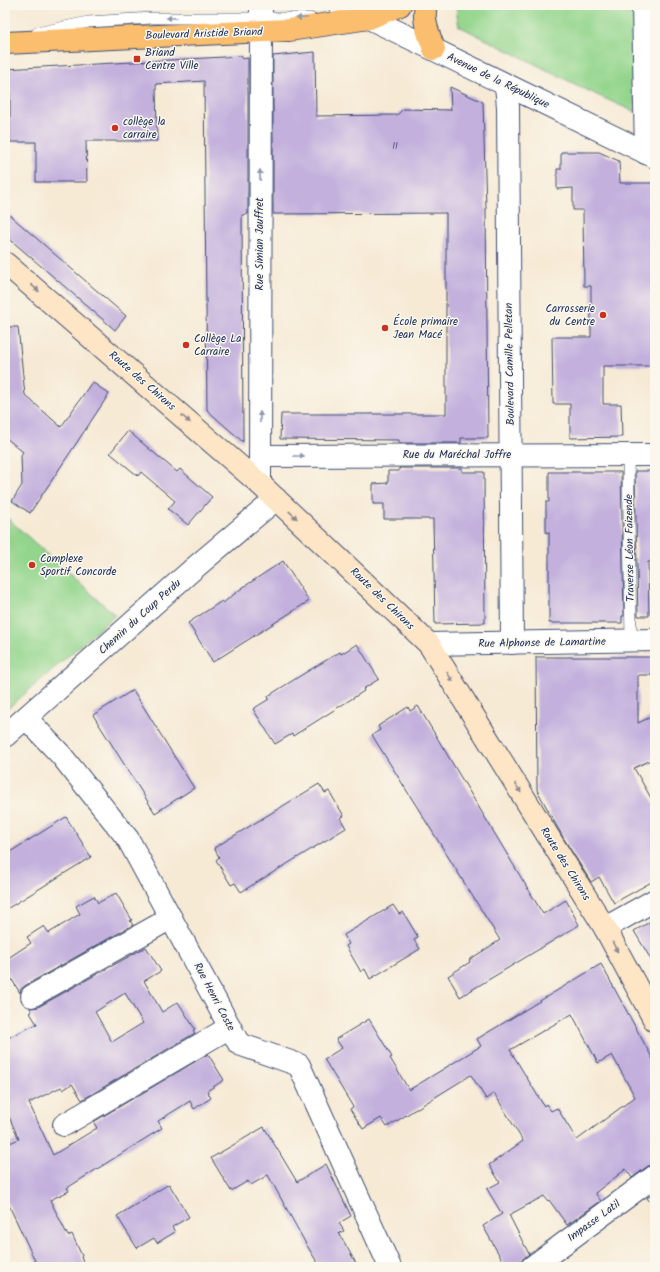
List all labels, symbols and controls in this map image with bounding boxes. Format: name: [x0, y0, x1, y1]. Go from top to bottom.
one-way arrow: [165, 15, 178, 21]
one-way arrow: [295, 15, 308, 21]
street label: Boulevard Aristide Briand: [145, 23, 263, 45]
place label: Briand Centre Ville: [145, 44, 199, 75]
street label: Avenue de la République: [444, 48, 552, 114]
marker: Briand Centre Ville: [132, 54, 142, 64]
place label: collège la carraire: [123, 113, 166, 144]
marker: collège la carraire: [110, 123, 120, 133]
house number: 11: [392, 139, 398, 154]
one-way arrow: [257, 168, 263, 181]
street label: Rue Simian Jauffret: [251, 197, 269, 291]
one-way arrow: [29, 284, 40, 293]
place label: Carrosserie du Centre: [545, 300, 595, 331]
street label: Boulevard Camille Pelletan: [500, 302, 520, 425]
marker: Carrosserie du Centre: [598, 310, 608, 320]
place label: École primaire Jean Macé: [393, 313, 458, 344]
marker: École primaire Jean Macé: [380, 323, 390, 333]
place label: Collège La Carraire: [194, 330, 242, 361]
marker: Collège La Carraire: [181, 340, 191, 350]
street label: Route des Chirons: [104, 347, 180, 416]
one-way arrow: [257, 410, 263, 423]
one-way arrow: [181, 414, 191, 424]
street label: Rue du Maréchal Joffre: [403, 446, 511, 464]
one-way arrow: [293, 453, 306, 459]
street label: Traverse Léon Faizende: [620, 494, 640, 602]
one-way arrow: [288, 510, 298, 520]
place label: Complexe Sportif Concorde: [40, 550, 117, 581]
marker: Complexe Sportif Concorde: [27, 560, 37, 570]
street label: Route des Chirons: [345, 563, 419, 635]
street label: Chemin du Coup Perdu: [95, 574, 186, 659]
street label: Rue Alphonse de Lamartine: [478, 633, 606, 653]
one-way arrow: [446, 672, 453, 683]
one-way arrow: [514, 783, 522, 793]
street label: Route des Chirons: [535, 824, 595, 905]
one-way arrow: [612, 941, 618, 953]
street label: Rue Henri Coste: [188, 959, 240, 1035]
street label: Impasse Latil: [564, 1195, 625, 1247]

